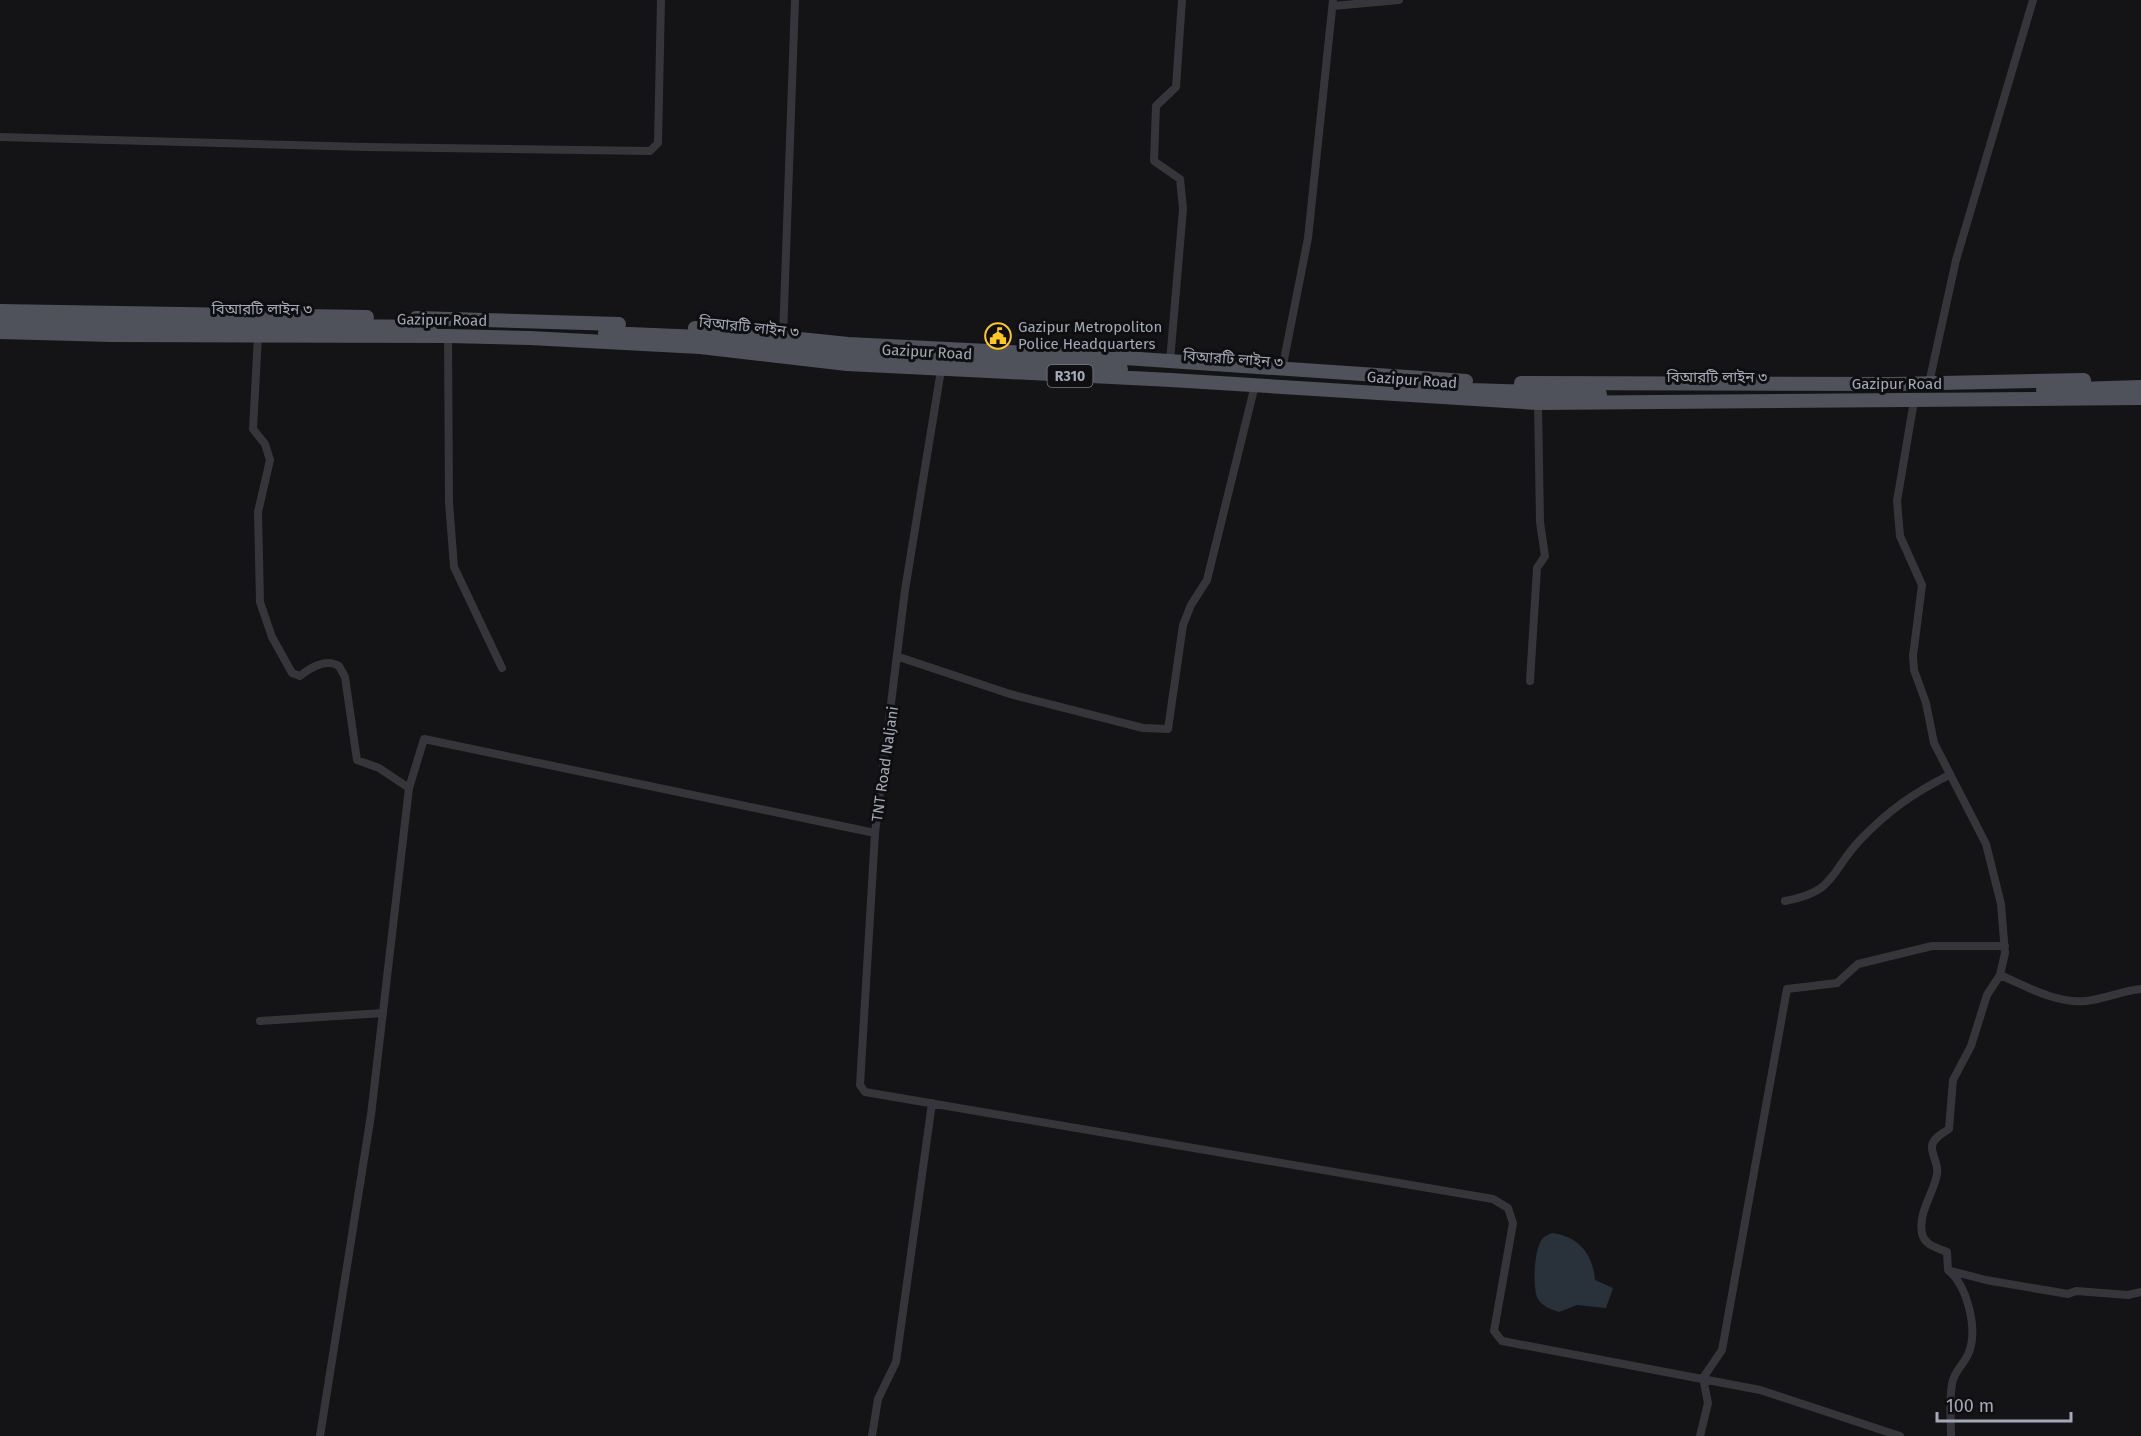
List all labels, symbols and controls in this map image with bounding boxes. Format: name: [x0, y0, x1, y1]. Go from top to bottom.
street label: বিআরটি লাইন ৩: [211, 300, 312, 318]
street label: Gazipur Road: [397, 310, 487, 330]
street label: বিআরটি লাইন ৩: [697, 313, 800, 341]
place label: Gazipur Metropoliton Police Headquarters: [1018, 318, 1162, 353]
public building icon: Gazipur Metropoliton Police Headquarters: [983, 321, 1013, 351]
street label: Gazipur Road: [881, 341, 973, 363]
street label: বিআরটি লাইন ৩: [1181, 346, 1284, 371]
road number: R310: [1048, 365, 1092, 387]
street label: Gazipur Road: [1366, 368, 1458, 392]
street label: বিআরটি লাইন ৩: [1666, 368, 1767, 386]
street label: Gazipur Road: [1852, 375, 1942, 393]
street label: TNT Road Naljani: [868, 705, 902, 823]
scale bar: [1937, 1385, 2070, 1423]
text: 100 m: [1946, 1395, 1994, 1417]

